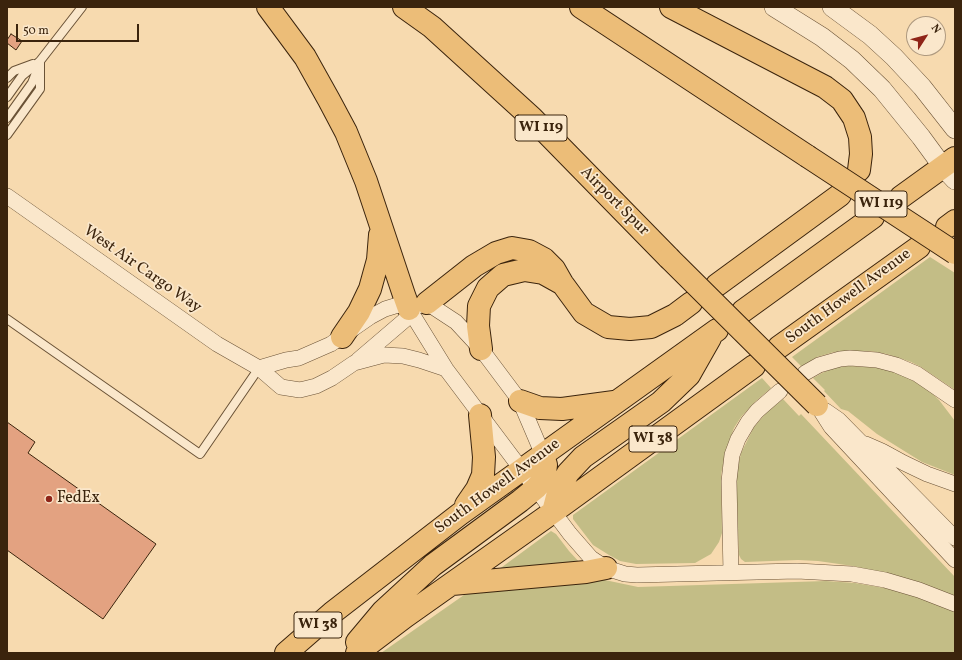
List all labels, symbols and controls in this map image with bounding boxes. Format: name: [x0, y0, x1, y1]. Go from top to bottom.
scale bar: [18, 16, 141, 42]
north arrow: [906, 16, 946, 56]
text: N: [927, 22, 944, 37]
text: 50 m: [23, 23, 49, 39]
road number: WI 119: [515, 115, 567, 141]
street label: Airport Spur: [575, 163, 653, 241]
road number: WI 119: [855, 191, 907, 217]
street label: West Air Cargo Way: [79, 222, 205, 318]
street label: South Howell Avenue: [783, 245, 915, 349]
road number: WI 38: [629, 426, 677, 452]
street label: South Howell Avenue: [432, 435, 564, 539]
place label: FedEx: [57, 489, 100, 509]
marker: FedEx: [44, 494, 54, 504]
road number: WI 38: [294, 612, 342, 638]

